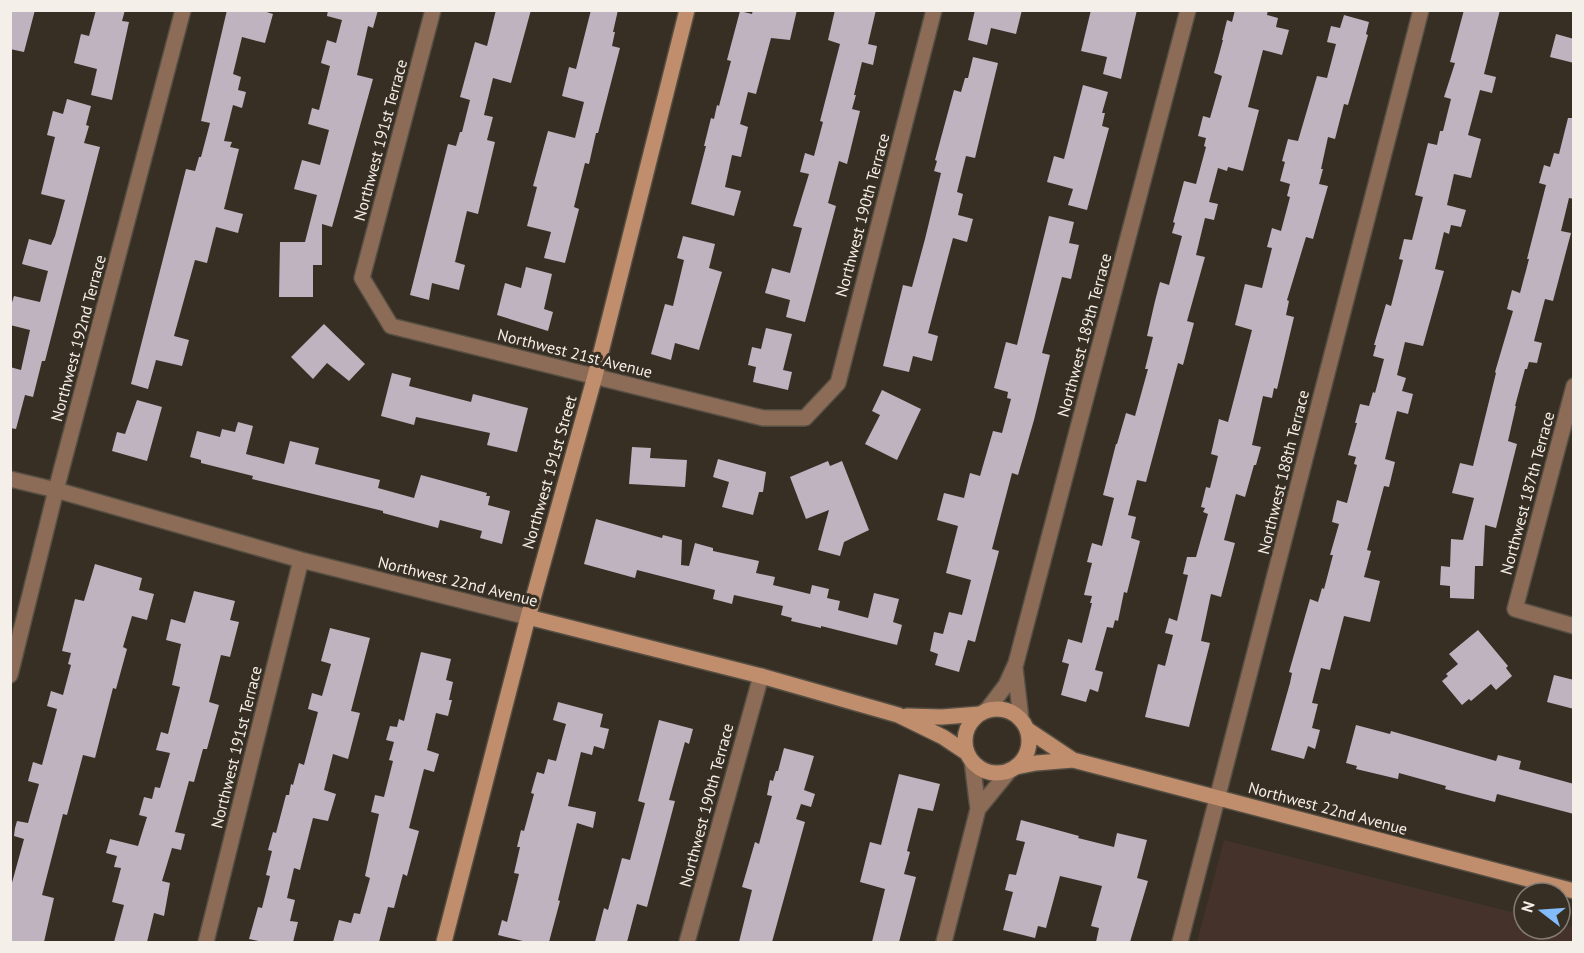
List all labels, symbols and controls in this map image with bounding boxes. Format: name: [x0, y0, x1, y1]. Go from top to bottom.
street label: Northwest 191st Terrace: [349, 57, 411, 223]
street label: Northwest 190th Terrace: [831, 131, 893, 299]
street label: Northwest 189th Terrace: [1053, 251, 1115, 419]
street label: Northwest 192nd Terrace: [46, 253, 110, 423]
street label: Northwest 21st Avenue: [495, 324, 655, 382]
street label: Northwest 188th Terrace: [1253, 388, 1313, 556]
street label: Northwest 191st Street: [517, 392, 581, 551]
street label: Northwest 187th Terrace: [1496, 409, 1558, 577]
street label: Northwest 22nd Avenue: [376, 551, 540, 611]
street label: Northwest 191st Terrace: [206, 664, 266, 830]
street label: Northwest 190th Terrace: [675, 721, 737, 889]
street label: Northwest 22nd Avenue: [1246, 777, 1410, 839]
north arrow: [1512, 881, 1572, 941]
text: N: [1517, 899, 1539, 915]

